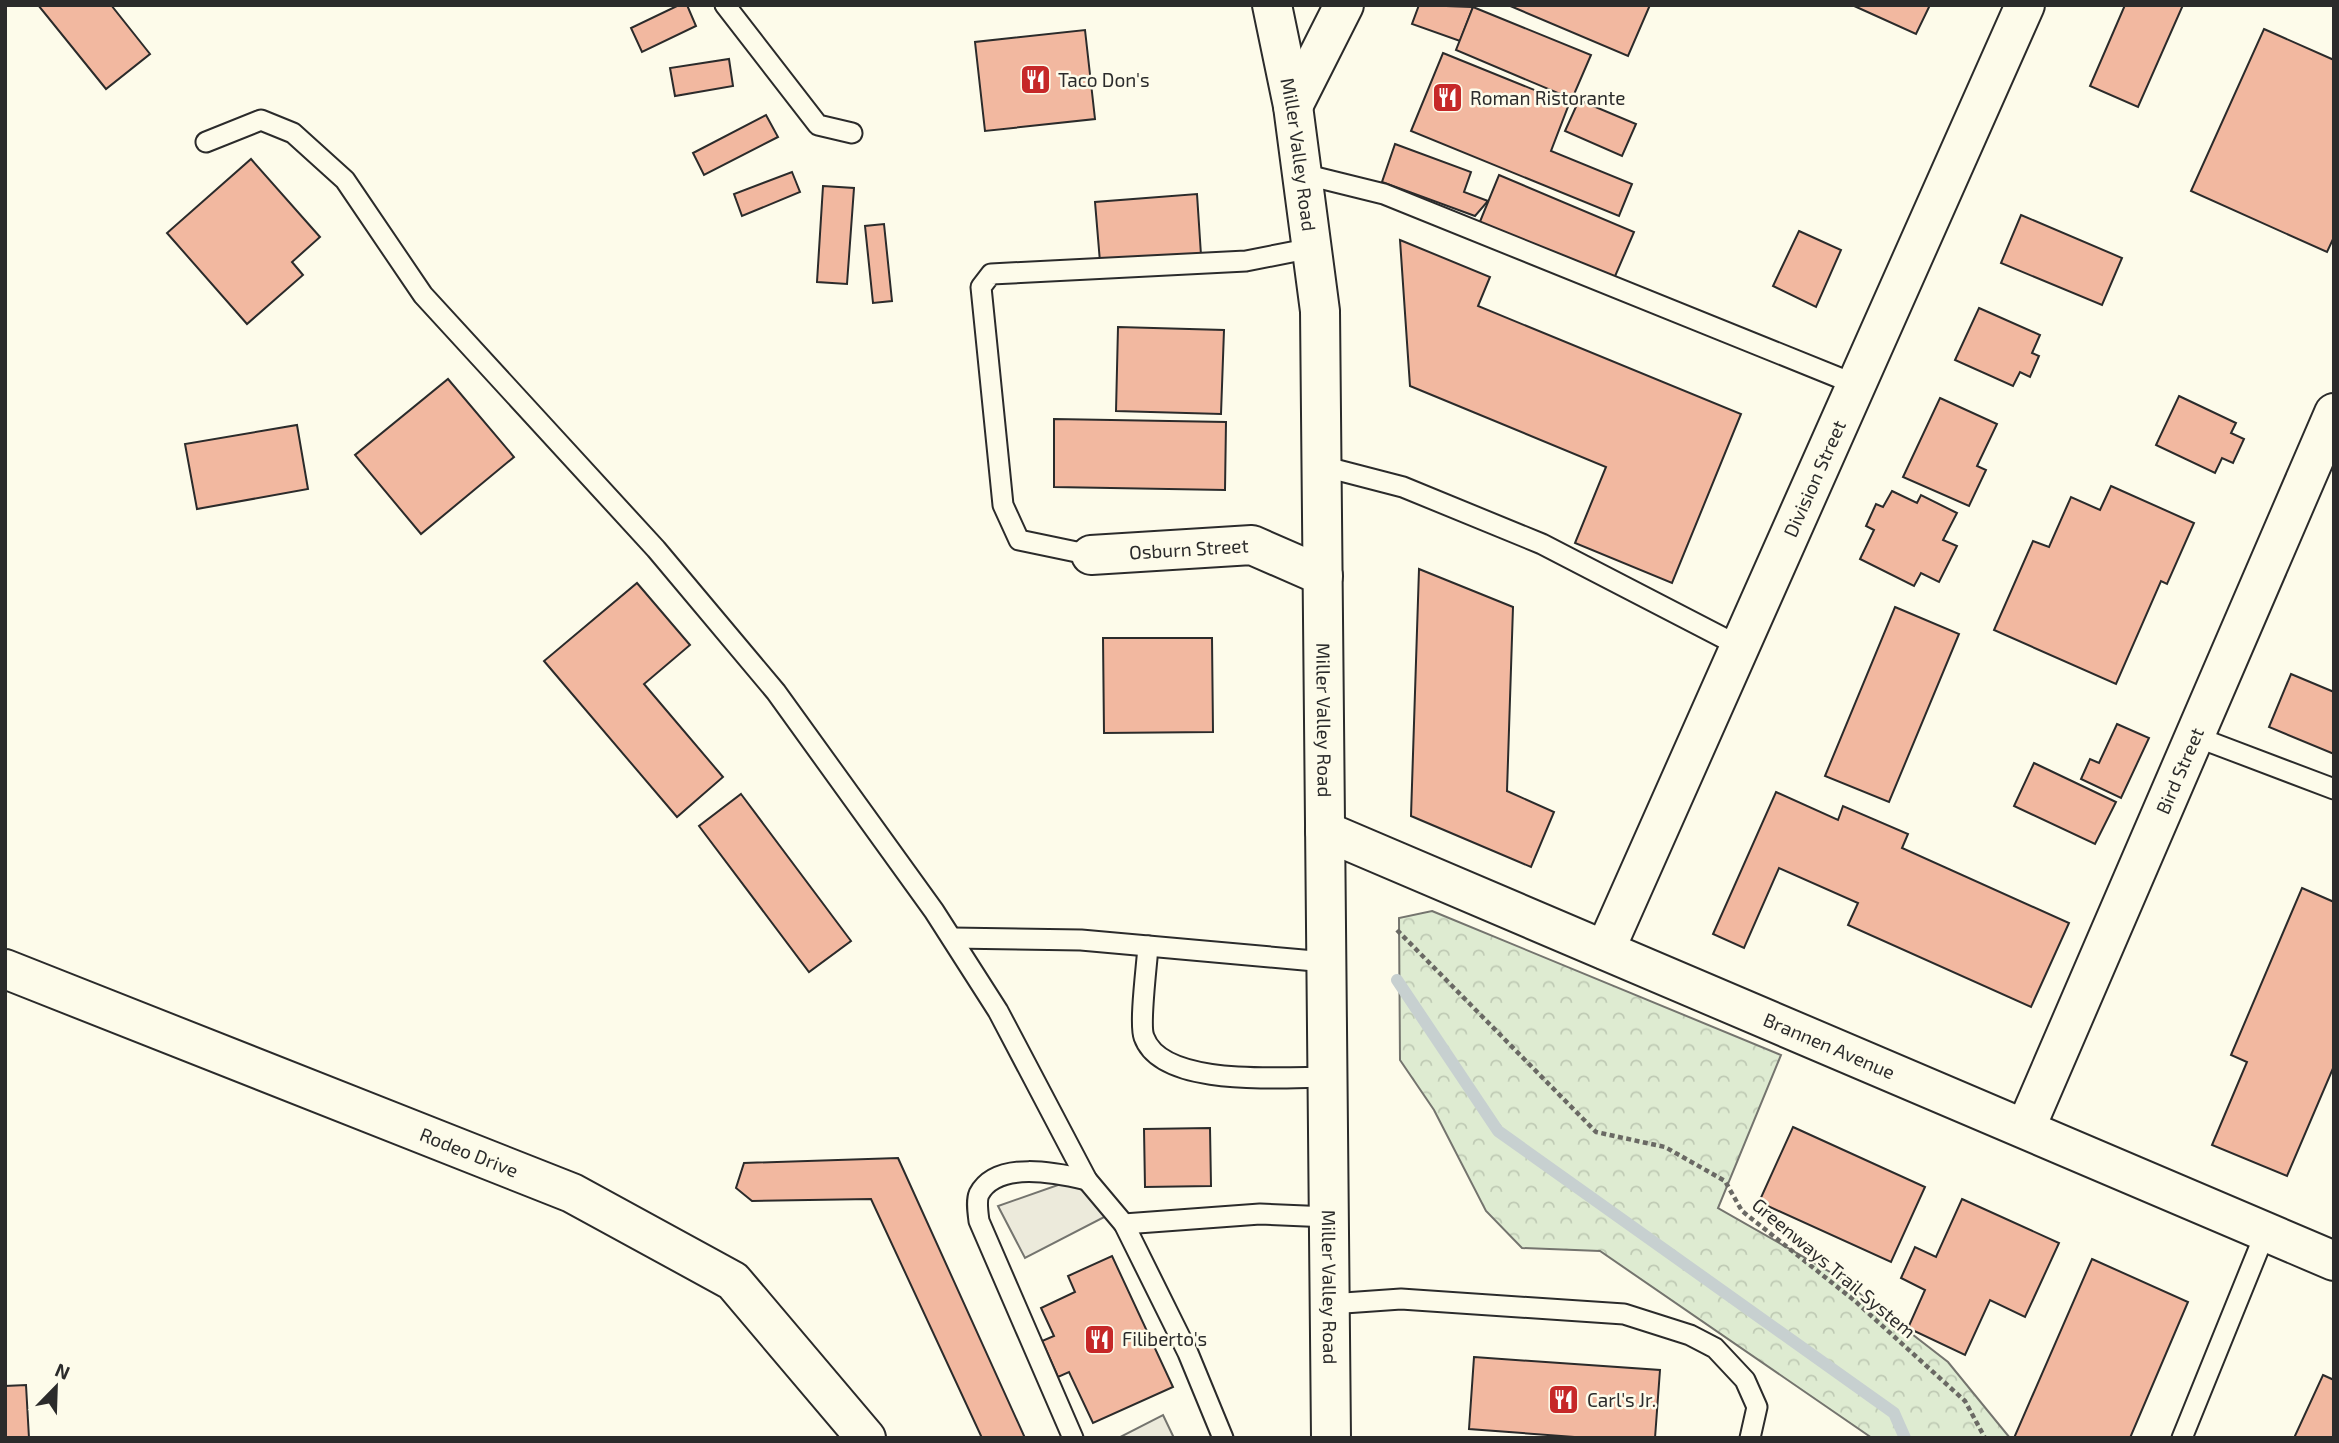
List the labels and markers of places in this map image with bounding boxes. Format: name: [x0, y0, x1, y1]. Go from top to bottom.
restaurant icon: Taco Don's: [1018, 63, 1052, 97]
place label: Taco Don's: [1058, 68, 1150, 91]
restaurant icon: Roman Ristorante: [1430, 81, 1464, 115]
place label: Roman Ristorante: [1470, 86, 1625, 109]
restaurant icon: Filiberto's: [1082, 1322, 1116, 1356]
place label: Filiberto's: [1122, 1327, 1207, 1350]
restaurant icon: Carl's Jr.: [1547, 1383, 1581, 1417]
place label: Carl's Jr.: [1587, 1388, 1656, 1411]

